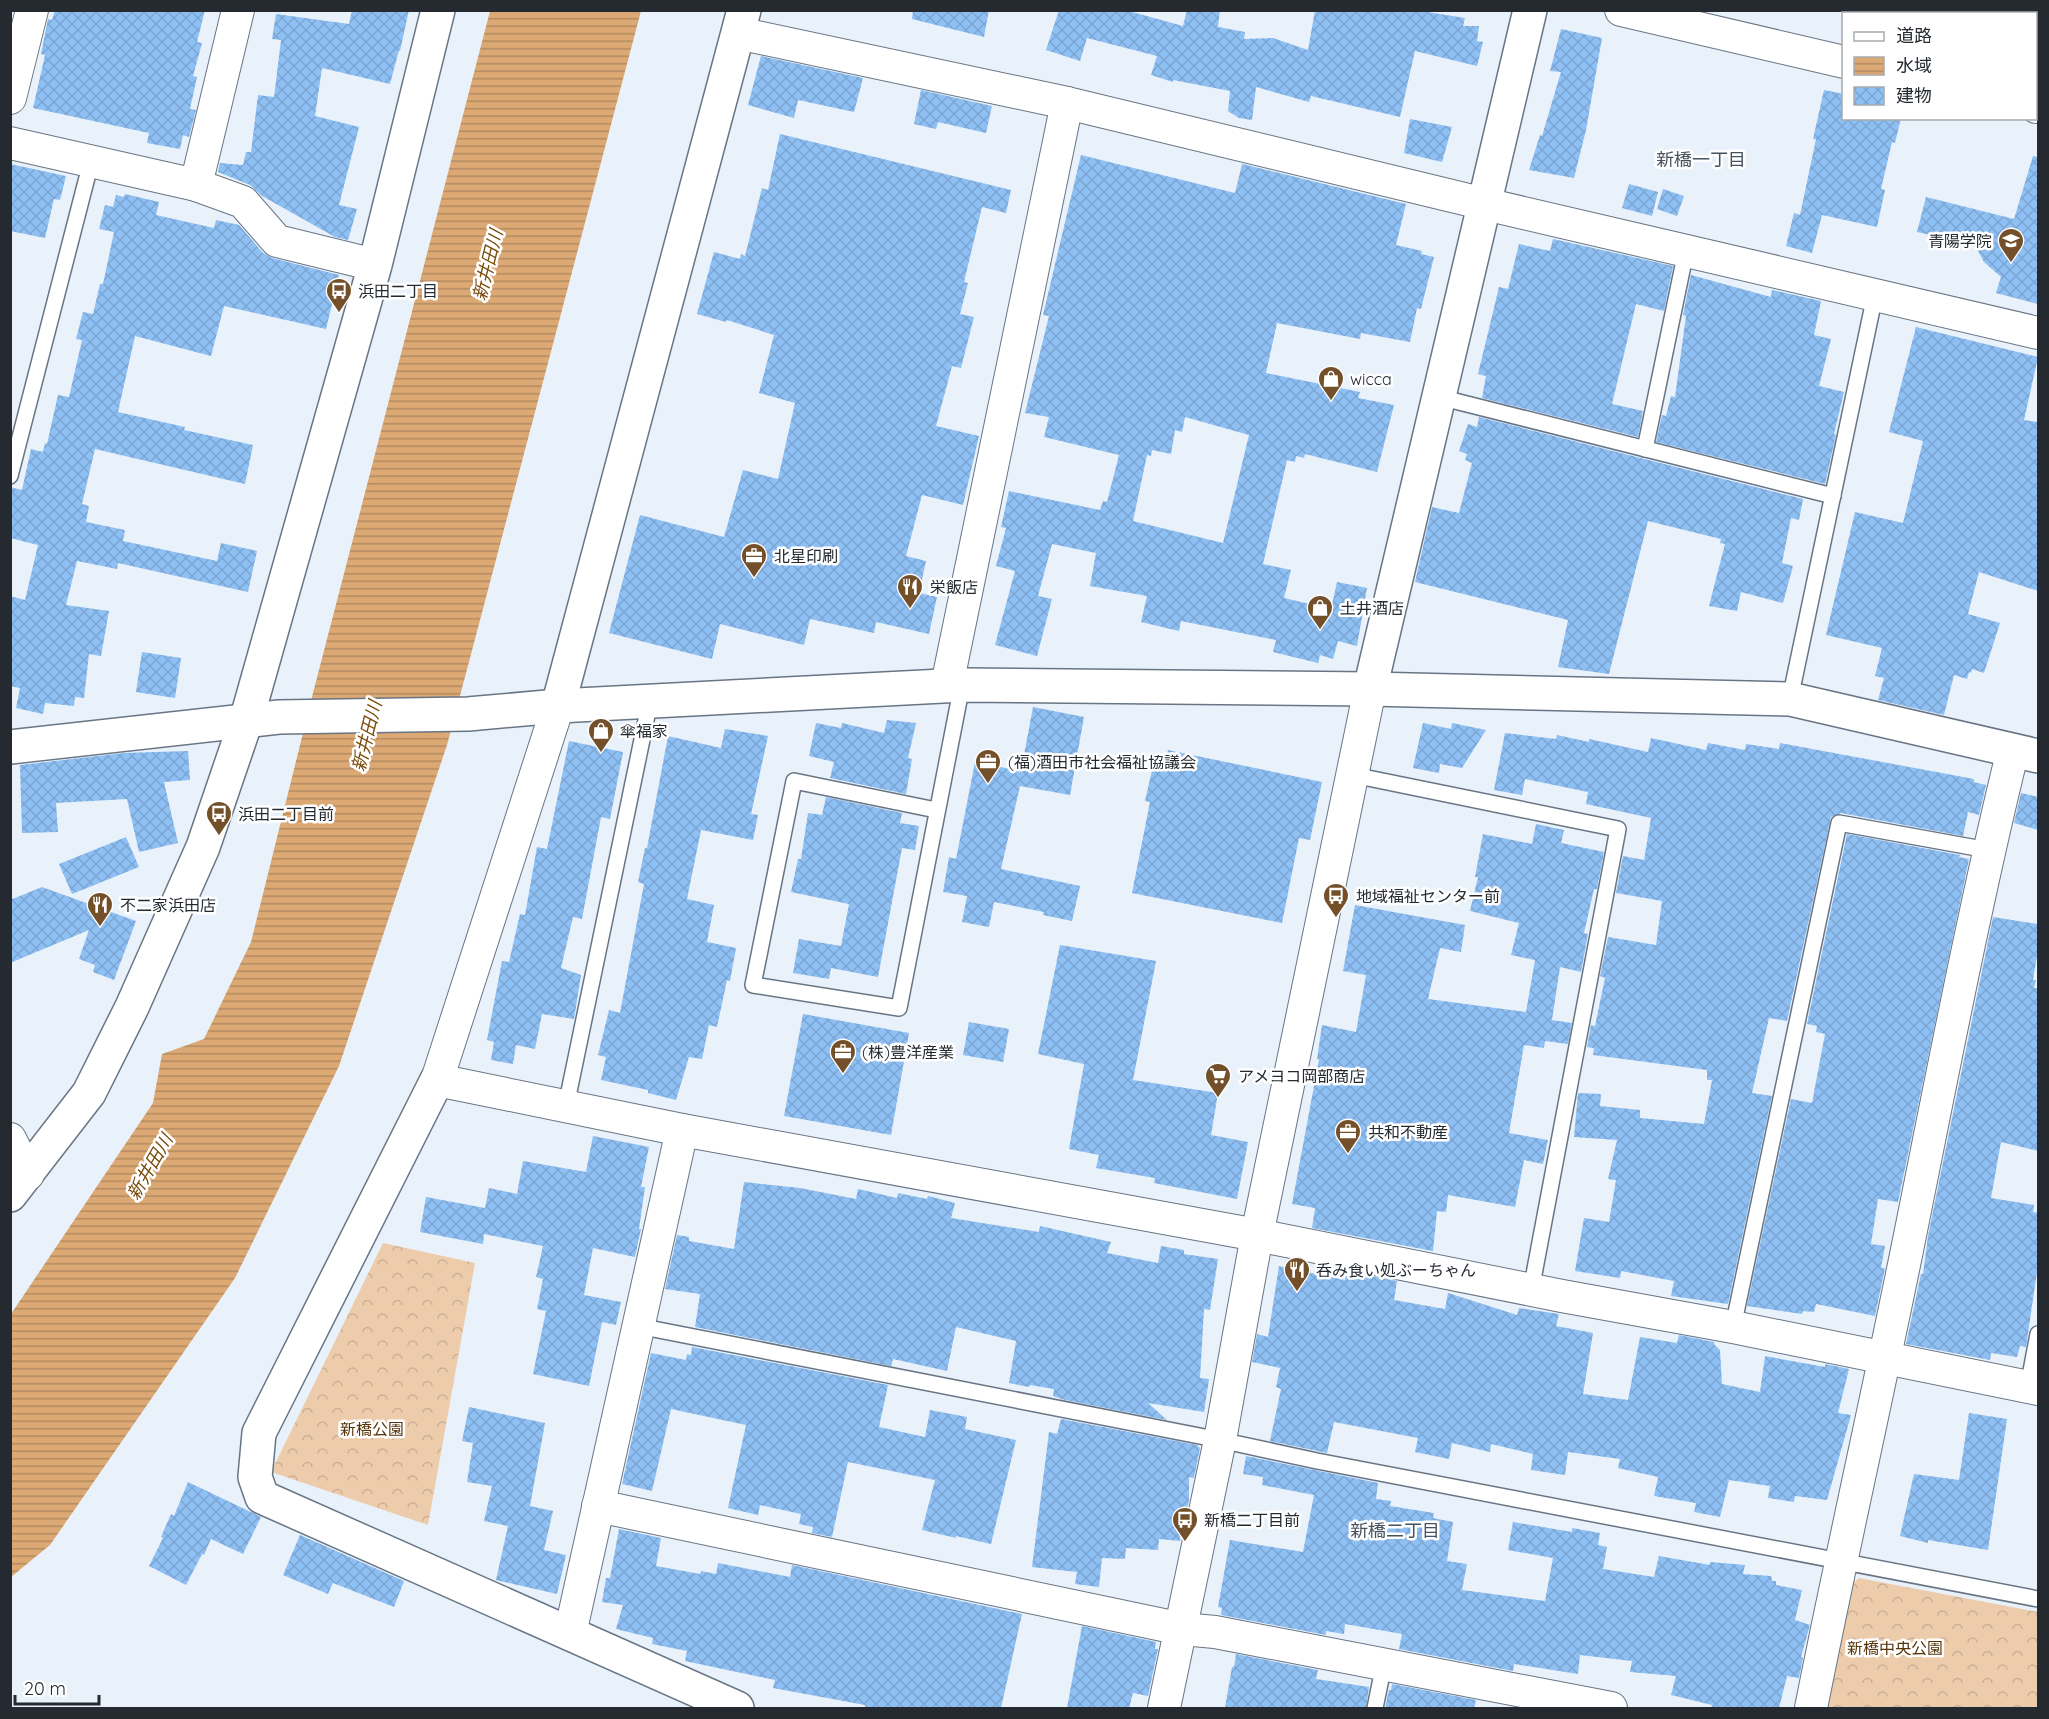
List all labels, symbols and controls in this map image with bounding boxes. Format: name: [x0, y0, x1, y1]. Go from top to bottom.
legend: [1842, 12, 2037, 120]
text: 道路: [1896, 24, 1932, 47]
text: 水域: [1896, 54, 1932, 77]
text: 建物: [1896, 84, 1932, 107]
district label: 新橋一丁目: [1656, 148, 1746, 171]
water label: 新井田川: [468, 225, 508, 303]
school or university icon: 青陽学院: [1996, 226, 2026, 264]
place label: 青陽学院: [1928, 231, 1992, 251]
bus stop icon: 浜田二丁目: [324, 276, 354, 314]
place label: 浜田二丁目: [358, 281, 438, 301]
shop icon: wicca: [1316, 364, 1346, 402]
place label: wicca: [1350, 369, 1392, 389]
office icon: 北星印刷: [739, 541, 769, 579]
place label: 北星印刷: [774, 546, 838, 566]
restaurant icon: 栄飯店: [895, 572, 925, 610]
place label: 栄飯店: [930, 577, 978, 597]
shop icon: 土井酒店: [1305, 593, 1335, 631]
place label: 土井酒店: [1340, 598, 1404, 618]
water label: 新井田川: [347, 696, 387, 774]
shop icon: 傘福家: [586, 716, 616, 754]
place label: 傘福家: [620, 721, 668, 741]
office icon: (福)酒田市社会福祉協議会: [973, 747, 1003, 785]
place label: (福)酒田市社会福祉協議会: [1008, 752, 1196, 772]
bus stop icon: 浜田二丁目前: [204, 799, 234, 837]
place label: 浜田二丁目前: [238, 804, 334, 824]
bus stop icon: 地域福祉センター前: [1321, 881, 1351, 919]
place label: 地域福祉センター前: [1356, 886, 1500, 906]
restaurant icon: 不二家浜田店: [85, 890, 115, 928]
place label: 不二家浜田店: [120, 895, 216, 915]
office icon: (株)豊洋産業: [828, 1037, 858, 1075]
place label: (株)豊洋産業: [862, 1042, 954, 1062]
supermarket icon: アメヨコ岡部商店: [1203, 1061, 1233, 1099]
place label: アメヨコ岡部商店: [1238, 1066, 1365, 1086]
office icon: 共和不動産: [1333, 1117, 1363, 1155]
place label: 共和不動産: [1368, 1122, 1448, 1142]
water label: 新井田川: [122, 1128, 179, 1204]
restaurant icon: 呑み食い処ぶーちゃん: [1282, 1255, 1312, 1293]
place label: 呑み食い処ぶーちゃん: [1316, 1260, 1476, 1280]
park label: 新橋公園: [340, 1419, 404, 1439]
bus stop icon: 新橋二丁目前: [1170, 1505, 1200, 1543]
place label: 新橋二丁目前: [1204, 1510, 1300, 1530]
district label: 新橋二丁目: [1350, 1519, 1440, 1542]
park label: 新橋中央公園: [1847, 1638, 1943, 1658]
scale bar: [15, 1668, 99, 1706]
text: 20 m: [24, 1677, 66, 1700]

